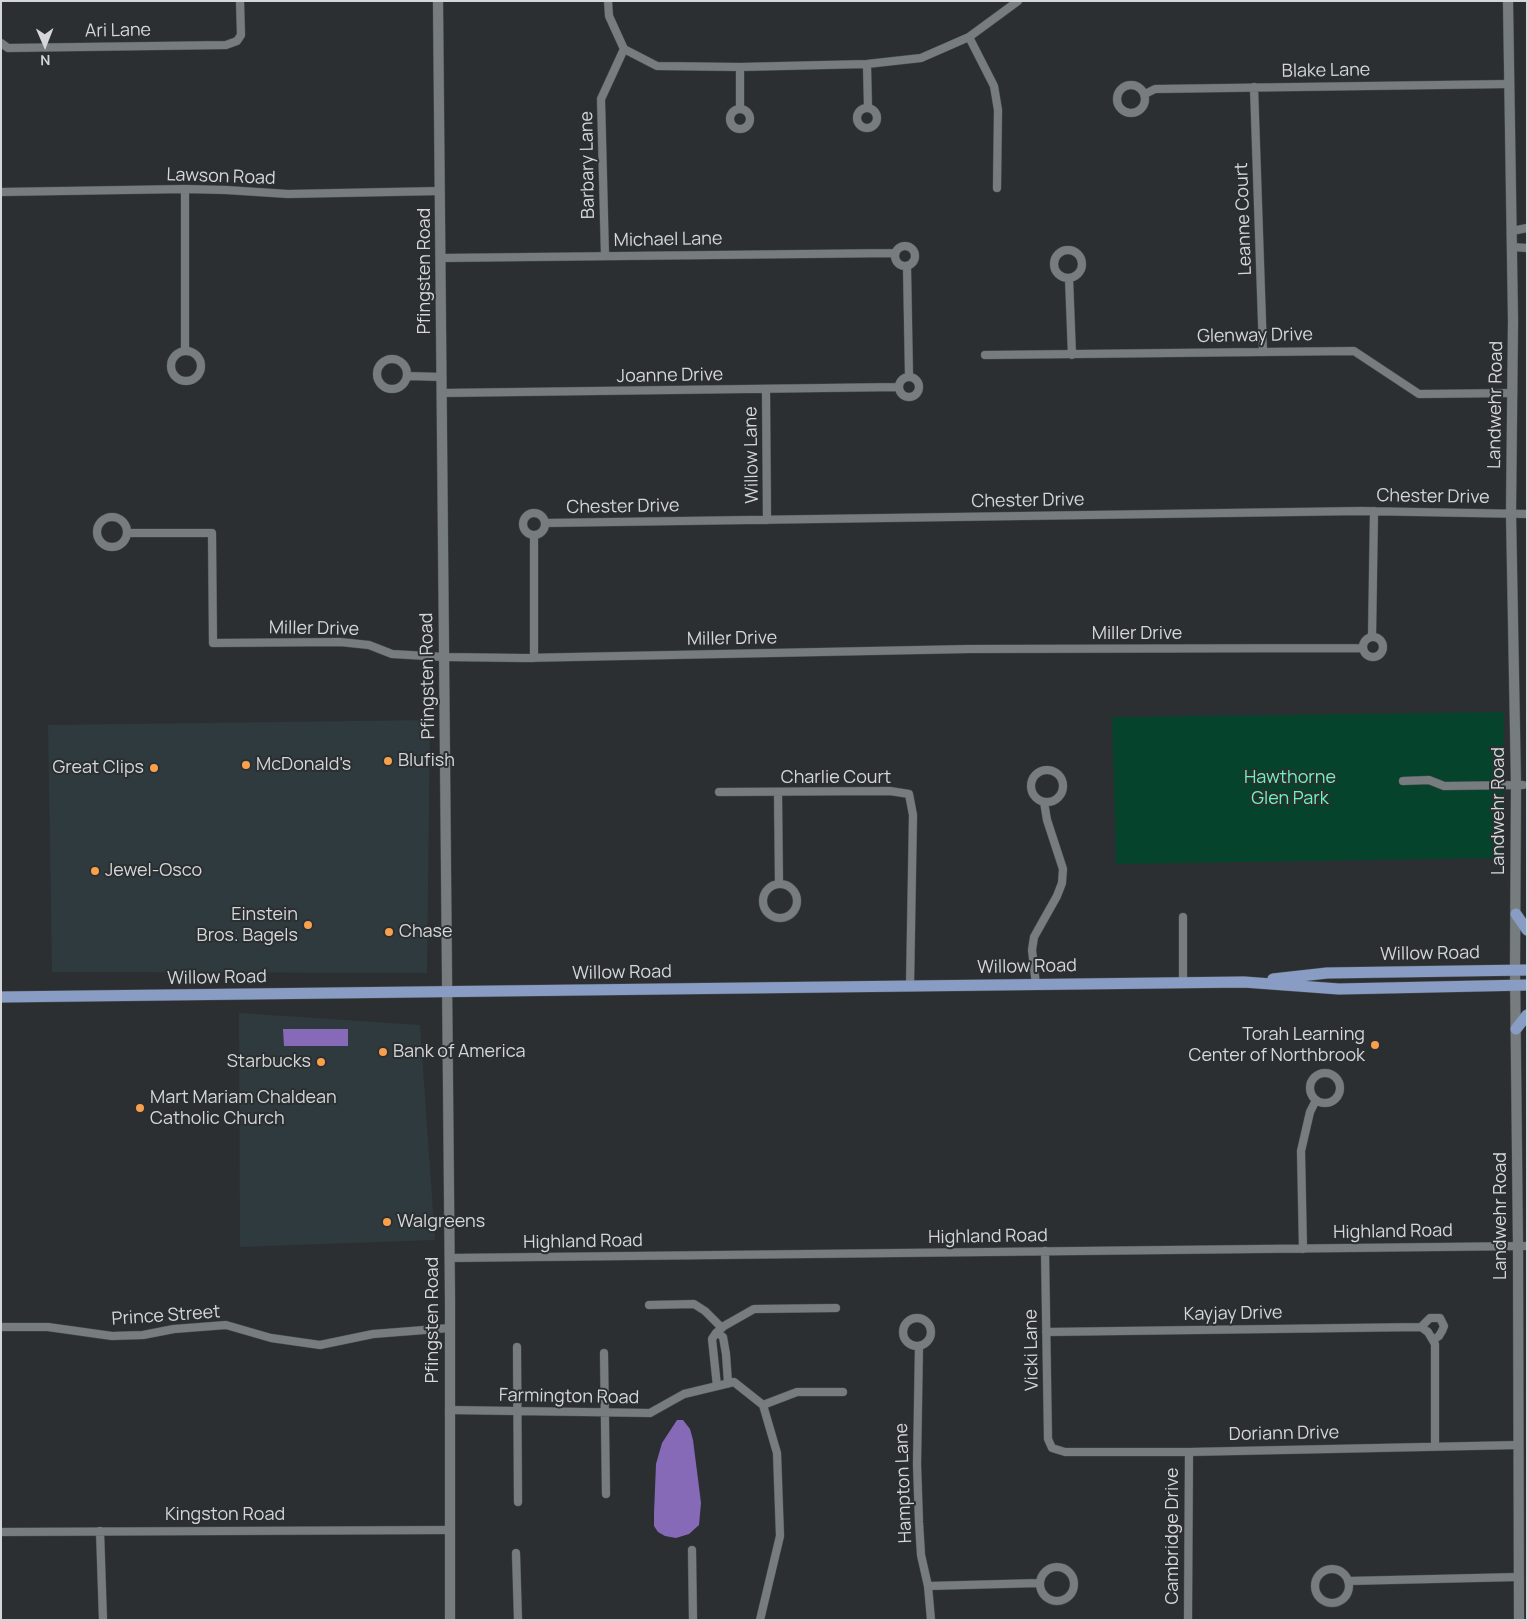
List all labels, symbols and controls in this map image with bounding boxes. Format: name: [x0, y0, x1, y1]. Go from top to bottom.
north arrow: [20, 20, 70, 70]
street label: Ari Lane: [85, 20, 151, 42]
text: N: [40, 51, 50, 70]
street label: Blake Lane: [1282, 59, 1370, 83]
street label: Barbary Lane: [576, 111, 600, 219]
street label: Leanne Court: [1231, 162, 1257, 276]
street label: Lawson Road: [166, 164, 276, 190]
street label: Pfingsten Road: [414, 208, 436, 334]
street label: Michael Lane: [613, 228, 723, 252]
street label: Glenway Drive: [1197, 324, 1313, 348]
street label: Landwehr Road: [1484, 341, 1508, 469]
street label: Joanne Drive: [617, 364, 723, 388]
street label: Willow Lane: [740, 406, 764, 504]
street label: Chester Drive: [1376, 485, 1490, 509]
street label: Chester Drive: [971, 489, 1085, 513]
street label: Chester Drive: [566, 495, 680, 519]
street label: Pfingsten Road: [416, 613, 440, 739]
street label: Miller Drive: [269, 617, 359, 641]
street label: Miller Drive: [1092, 623, 1182, 645]
street label: Miller Drive: [687, 627, 777, 651]
street label: Landwehr Road: [1488, 747, 1510, 875]
place label: Blufish: [398, 750, 455, 772]
place label: McDonald's: [256, 754, 351, 776]
marker: Blufish: [382, 755, 394, 767]
place label: Great Clips: [53, 757, 144, 779]
marker: McDonald's: [240, 759, 252, 771]
marker: Great Clips: [148, 762, 160, 774]
street label: Charlie Court: [781, 767, 891, 789]
park label: Hawthorne Glen Park: [1244, 767, 1336, 810]
place label: Jewel-Osco: [105, 860, 202, 882]
marker: Jewel-Osco: [89, 865, 101, 877]
place label: Einstein Bros. Bagels: [197, 904, 298, 946]
marker: Einstein Bros. Bagels: [302, 919, 314, 931]
place label: Chase: [399, 921, 453, 943]
marker: Chase: [383, 926, 395, 938]
street label: Willow Road: [1380, 942, 1480, 966]
street label: Willow Road: [977, 955, 1077, 979]
street label: Willow Road: [572, 961, 672, 985]
street label: Willow Road: [167, 966, 267, 990]
place label: Torah Learning Center of Northbrook: [1189, 1024, 1365, 1066]
marker: Torah Learning Center of Northbrook: [1369, 1039, 1381, 1051]
place label: Bank of America: [393, 1041, 526, 1063]
marker: Bank of America: [377, 1046, 389, 1058]
place label: Starbucks: [227, 1051, 311, 1073]
marker: Starbucks: [315, 1056, 327, 1068]
place label: Mart Mariam Chaldean Catholic Church: [150, 1087, 337, 1130]
marker: Mart Mariam Chaldean Catholic Church: [134, 1102, 146, 1114]
street label: Landwehr Road: [1490, 1152, 1512, 1280]
place label: Walgreens: [397, 1211, 485, 1233]
marker: Walgreens: [381, 1216, 393, 1228]
street label: Highland Road: [1333, 1220, 1453, 1244]
street label: Highland Road: [928, 1225, 1048, 1249]
street label: Highland Road: [523, 1230, 643, 1254]
street label: Pfingsten Road: [422, 1257, 444, 1383]
street label: Prince Street: [111, 1301, 221, 1331]
street label: Kayjay Drive: [1183, 1302, 1283, 1326]
street label: Vicki Lane: [1020, 1309, 1044, 1391]
street label: Farmington Road: [499, 1385, 639, 1409]
street label: Hampton Lane: [891, 1422, 917, 1544]
street label: Doriann Drive: [1229, 1422, 1339, 1446]
street label: Cambridge Drive: [1162, 1467, 1184, 1605]
street label: Kingston Road: [165, 1504, 285, 1526]

